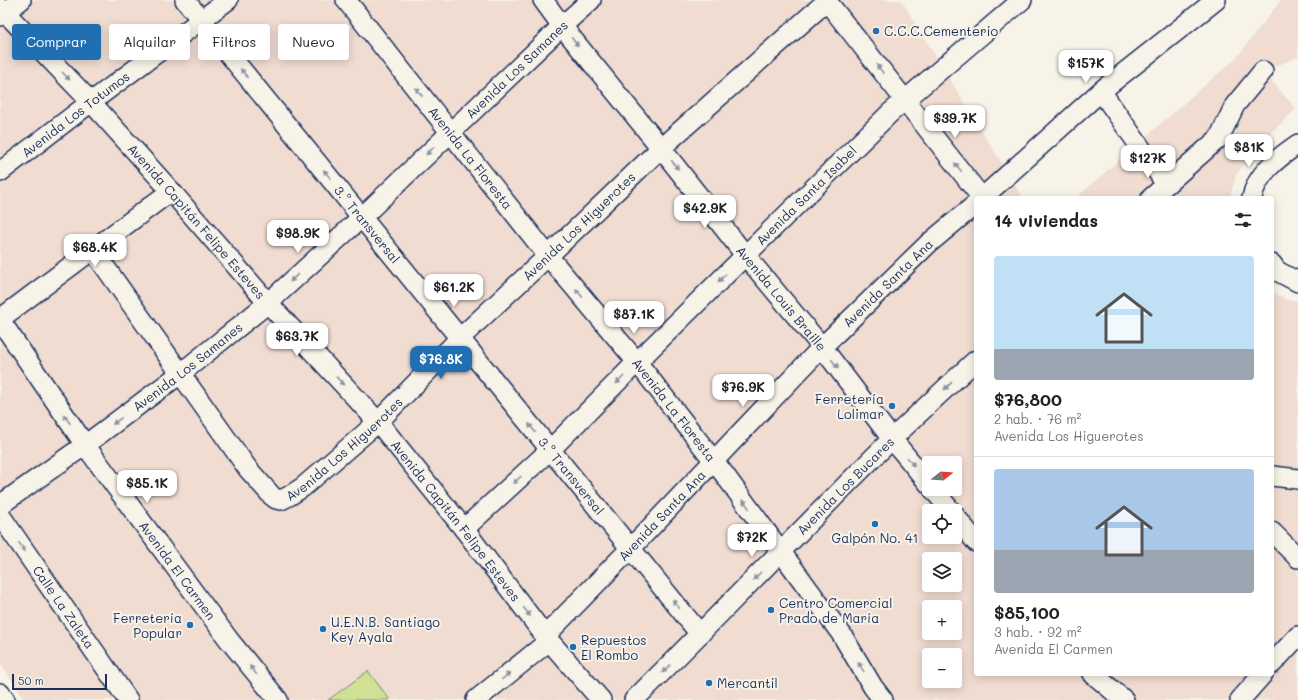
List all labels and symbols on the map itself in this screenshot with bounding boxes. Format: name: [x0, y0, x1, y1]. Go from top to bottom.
street label: Avenida Los Samanes: [462, 16, 571, 122]
place label: C.C.C.Cementerio: [884, 22, 999, 39]
marker: C.C.C.Cementerio: [871, 26, 881, 36]
one-way arrow: [571, 37, 580, 48]
pin: $157K: [1058, 50, 1114, 84]
one-way arrow: [876, 63, 885, 74]
street label: Avenida Los Totumos: [18, 67, 133, 161]
one-way arrow: [240, 68, 249, 79]
one-way arrow: [61, 71, 71, 81]
one-way arrow: [415, 87, 423, 98]
street label: Avenida La Floresta: [425, 103, 517, 212]
pin: $39.7K: [922, 105, 988, 139]
pin: $81K: [1225, 134, 1273, 168]
street label: Avenida Capitán Felipe Esteves: [125, 140, 270, 302]
street label: Avenida Santa Isabel: [752, 142, 860, 248]
pin: $127K: [1120, 145, 1176, 179]
one-way arrow: [425, 146, 435, 156]
one-way arrow: [670, 160, 678, 170]
one-way arrow: [954, 162, 962, 173]
street label: Avenida Los Higuerotes: [519, 168, 639, 284]
one-way arrow: [322, 169, 331, 179]
street label: 3.° Transversal: [331, 182, 404, 266]
pin: $42.9K: [672, 195, 738, 229]
pin: $98.9K: [265, 220, 331, 254]
pin: $68.4K: [62, 234, 128, 268]
street label: Avenida Santa Ana: [839, 235, 936, 330]
street label: Avenida Louis Braille: [733, 242, 831, 354]
one-way arrow: [717, 273, 727, 283]
one-way arrow: [289, 274, 300, 283]
pin: $61.2K: [421, 274, 487, 308]
one-way arrow: [574, 287, 583, 298]
pin: $87.1K: [601, 301, 667, 335]
street label: Avenida Los Samanes: [129, 318, 246, 415]
pin: $63.7K: [264, 323, 330, 357]
pin: $76.8K: [408, 346, 474, 380]
street label: Avenida La Floresta: [629, 354, 720, 465]
one-way arrow: [831, 359, 839, 370]
pin: $76.9K: [710, 374, 776, 408]
one-way arrow: [615, 375, 625, 385]
one-way arrow: [335, 376, 344, 385]
one-way arrow: [943, 382, 953, 391]
place label: Ferretería Lolimar: [815, 390, 884, 422]
street label: Avenida Los Higuerotes: [282, 393, 406, 504]
marker: Ferretería Lolimar: [887, 401, 897, 411]
one-way arrow: [63, 414, 71, 424]
one-way arrow: [111, 417, 122, 425]
one-way arrow: [527, 422, 536, 433]
street label: 3.° Transversal: [535, 433, 609, 518]
street label: Avenida Los Bucares: [793, 433, 897, 538]
street label: Avenida Capitán Felipe Esteves: [388, 436, 525, 605]
one-way arrow: [906, 456, 915, 467]
north arrow: [922, 456, 962, 496]
street label: Avenida Santa Ana: [614, 466, 709, 564]
pin: $85.1K: [114, 470, 180, 504]
one-way arrow: [512, 476, 522, 485]
one-way arrow: [742, 499, 750, 509]
street label: Avenida El Carmen: [136, 517, 220, 623]
marker: Galpón No. 41: [870, 519, 880, 529]
pin: $72K: [728, 524, 776, 558]
place label: Galpón No. 41: [832, 529, 918, 546]
one-way arrow: [18, 541, 26, 552]
street label: Calle La Zaleta: [29, 562, 99, 652]
one-way arrow: [752, 571, 761, 581]
place label: Centro Comercial Prado de María: [779, 594, 893, 626]
one-way arrow: [671, 599, 680, 610]
marker: Centro Comercial Prado de María: [766, 605, 776, 615]
one-way arrow: [523, 607, 531, 618]
place label: Ferretería Popular: [113, 609, 182, 641]
place label: U.E.N.B. Santiago Key Ayala: [331, 613, 440, 645]
marker: Ferretería Popular: [185, 620, 195, 630]
marker: U.E.N.B. Santiago Key Ayala: [318, 624, 328, 634]
place label: Repuestos El Rombo: [581, 631, 647, 663]
marker: Repuestos El Rombo: [568, 642, 578, 652]
one-way arrow: [858, 661, 865, 673]
one-way arrow: [249, 664, 257, 675]
one-way arrow: [661, 664, 670, 674]
one-way arrow: [501, 671, 512, 680]
scale bar: [12, 672, 107, 691]
place label: Mercantil: [717, 674, 778, 691]
marker: Mercantil: [704, 678, 714, 688]

